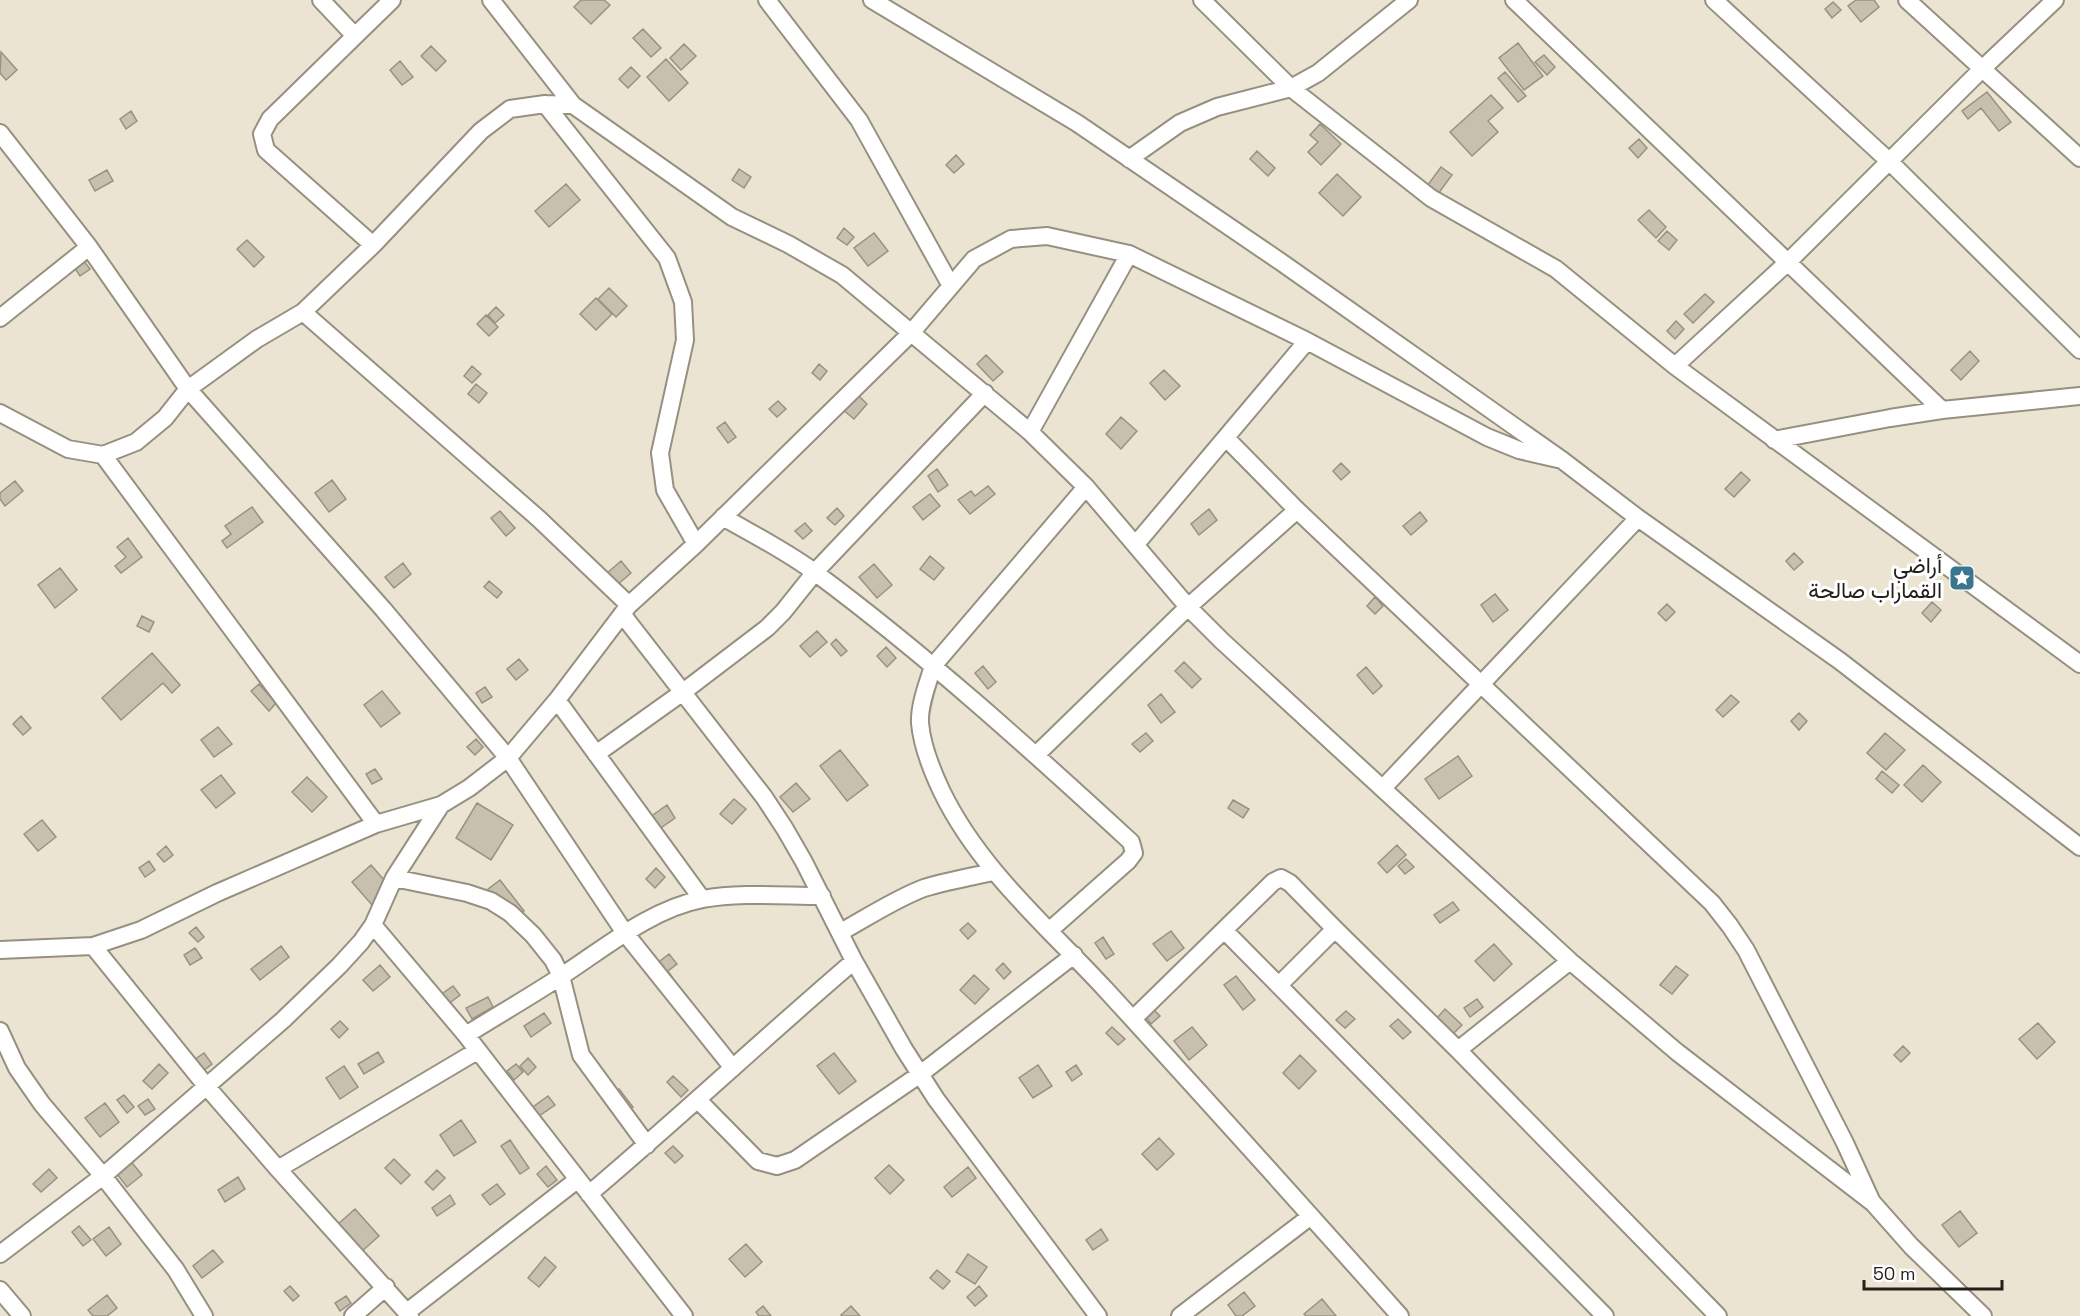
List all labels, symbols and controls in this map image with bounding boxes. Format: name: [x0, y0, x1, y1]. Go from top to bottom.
place label: أراضي القماراب صالحة: [1808, 551, 1942, 604]
place icon: أراضي القماراب صالحة: [1947, 563, 1977, 593]
scale bar: [1864, 1253, 2002, 1291]
text: 50 m: [1873, 1262, 1915, 1285]

